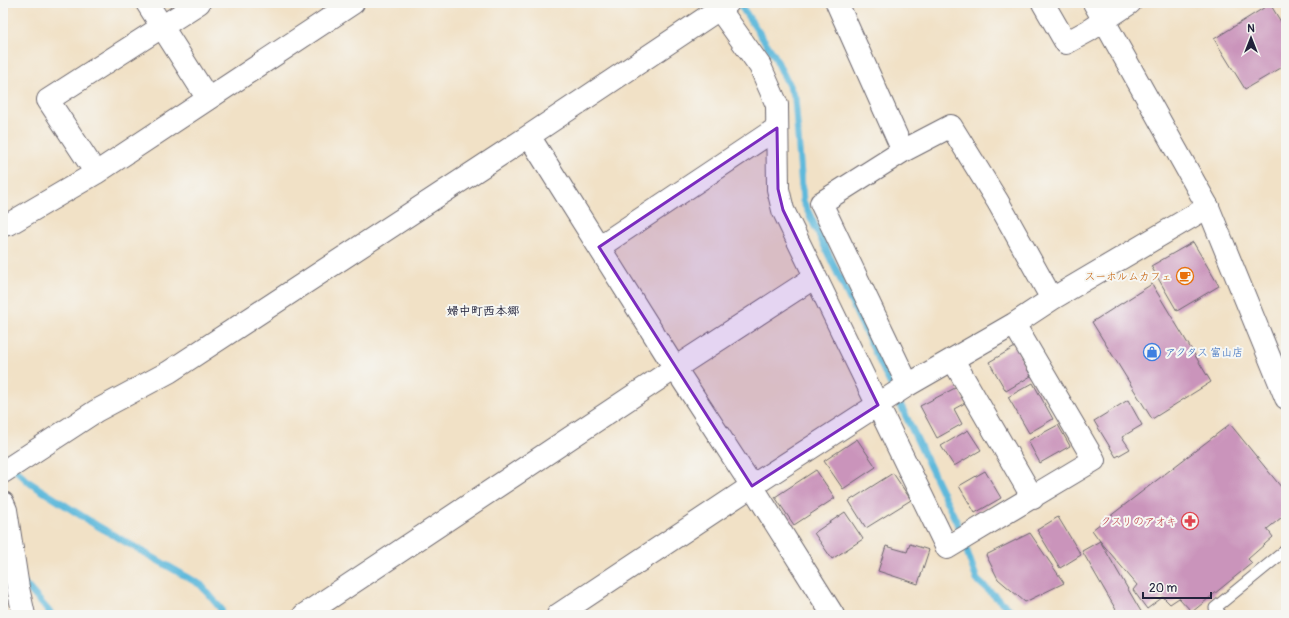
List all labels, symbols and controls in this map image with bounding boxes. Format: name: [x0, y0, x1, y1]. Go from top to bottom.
north arrow: [1231, 18, 1271, 58]
text: N: [1247, 22, 1255, 35]
cafe icon: スーホルムカフェ: [1175, 266, 1195, 286]
place label: スーホルムカフェ: [1084, 270, 1172, 283]
district label: 婦中町西本郷: [447, 304, 519, 319]
shop icon: アクタス 富山店: [1142, 342, 1162, 362]
place label: アクタス 富山店: [1165, 346, 1243, 359]
pharmacy icon: クスリのアオキ: [1180, 511, 1200, 531]
place label: クスリのアオキ: [1100, 515, 1177, 528]
scale bar: [1143, 574, 1211, 600]
text: 20 m: [1149, 581, 1178, 596]

